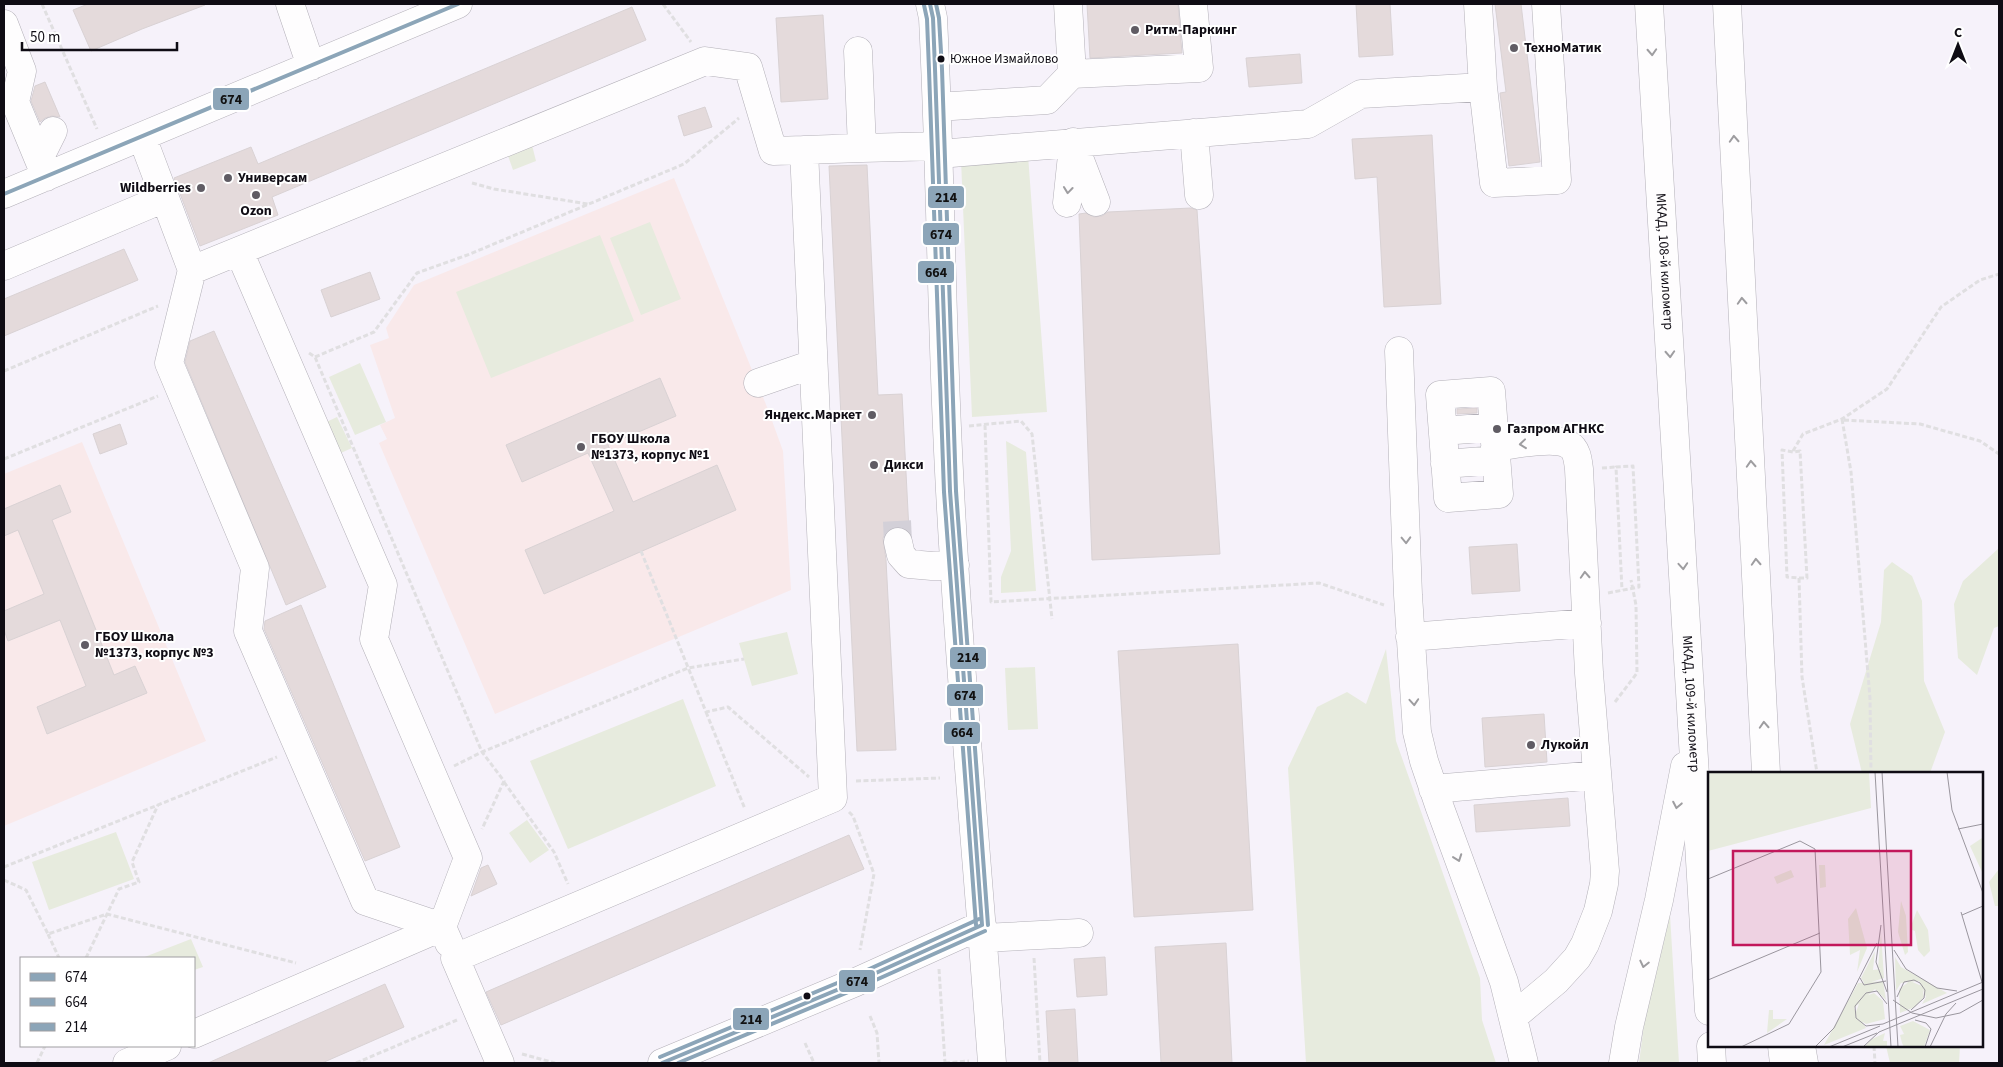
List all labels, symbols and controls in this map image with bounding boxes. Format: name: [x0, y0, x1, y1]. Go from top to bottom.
scale bar: [22, 20, 178, 52]
place label: Ритм-Паркинг: [1145, 20, 1237, 40]
north arrow: [1933, 20, 1983, 70]
text: С: [1954, 23, 1962, 43]
marker: Ритм-Паркинг: [1129, 24, 1141, 36]
text: 50 m: [30, 27, 60, 48]
place label: ТехноМатик: [1524, 38, 1602, 58]
marker: ТехноМатик: [1508, 42, 1520, 54]
one-way arrow: [1646, 49, 1657, 57]
place label: Южное Измайлово: [950, 50, 1058, 68]
marker: Южное Измайлово: [936, 54, 946, 64]
line badge: 674: [212, 87, 250, 111]
text: 674: [220, 90, 243, 110]
one-way arrow: [1728, 135, 1739, 143]
place label: Универсам: [238, 168, 307, 188]
marker: Универсам: [222, 172, 234, 184]
place label: Wildberries: [120, 178, 191, 198]
marker: Wildberries: [195, 182, 207, 194]
line badge: 214: [927, 185, 965, 209]
one-way arrow: [1063, 187, 1074, 195]
text: 214: [935, 188, 958, 208]
marker: Ozon: [250, 189, 262, 201]
street label: МКАД, 108-й километр: [1650, 192, 1678, 331]
place label: Ozon: [240, 201, 272, 221]
line badge: 674: [922, 222, 960, 246]
text: 674: [930, 225, 953, 245]
line badge: 664: [917, 260, 955, 284]
text: 664: [925, 263, 948, 283]
one-way arrow: [1737, 297, 1748, 305]
one-way arrow: [1664, 351, 1675, 359]
place label: Яндекс.Маркет: [764, 405, 862, 425]
marker: Яндекс.Маркет: [866, 409, 878, 421]
place label: Газпром АГНКС: [1507, 419, 1604, 439]
marker: Газпром АГНКС: [1491, 423, 1503, 435]
place label: ГБОУ Школа №1373, корпус №1: [591, 429, 710, 465]
one-way arrow: [1519, 438, 1527, 449]
marker: ГБОУ Школа №1373, корпус №1: [575, 441, 587, 453]
place label: Дикси: [884, 455, 924, 475]
marker: Дикси: [868, 459, 880, 471]
one-way arrow: [1746, 459, 1757, 467]
one-way arrow: [1401, 536, 1412, 544]
one-way arrow: [1751, 558, 1762, 566]
one-way arrow: [1677, 562, 1688, 570]
one-way arrow: [1580, 570, 1590, 578]
place label: ГБОУ Школа №1373, корпус №3: [95, 627, 214, 663]
street label: МКАД, 109-й километр: [1677, 635, 1705, 773]
marker: ГБОУ Школа №1373, корпус №3: [79, 639, 91, 651]
line badge: 214: [949, 646, 987, 670]
text: 214: [957, 648, 980, 668]
line badge: 674: [946, 683, 984, 707]
text: 674: [954, 686, 977, 706]
one-way arrow: [1409, 698, 1420, 706]
one-way arrow: [1759, 720, 1770, 728]
line badge: 664: [943, 721, 981, 745]
text: 664: [951, 723, 974, 743]
place label: Лукойл: [1540, 735, 1589, 755]
marker: Лукойл: [1525, 739, 1537, 751]
inset map: [1708, 772, 1983, 1047]
one-way arrow: [1673, 800, 1683, 809]
one-way arrow: [1452, 853, 1462, 861]
legend: [20, 957, 195, 1047]
one-way arrow: [1639, 959, 1650, 968]
text: 674: [65, 967, 88, 988]
line badge: 674: [838, 969, 876, 993]
text: 674: [846, 972, 869, 992]
unlabelled marker: [802, 991, 812, 1001]
text: 664: [65, 992, 88, 1013]
line badge: 214: [732, 1007, 770, 1031]
text: 214: [740, 1010, 763, 1030]
text: 214: [65, 1017, 88, 1038]

